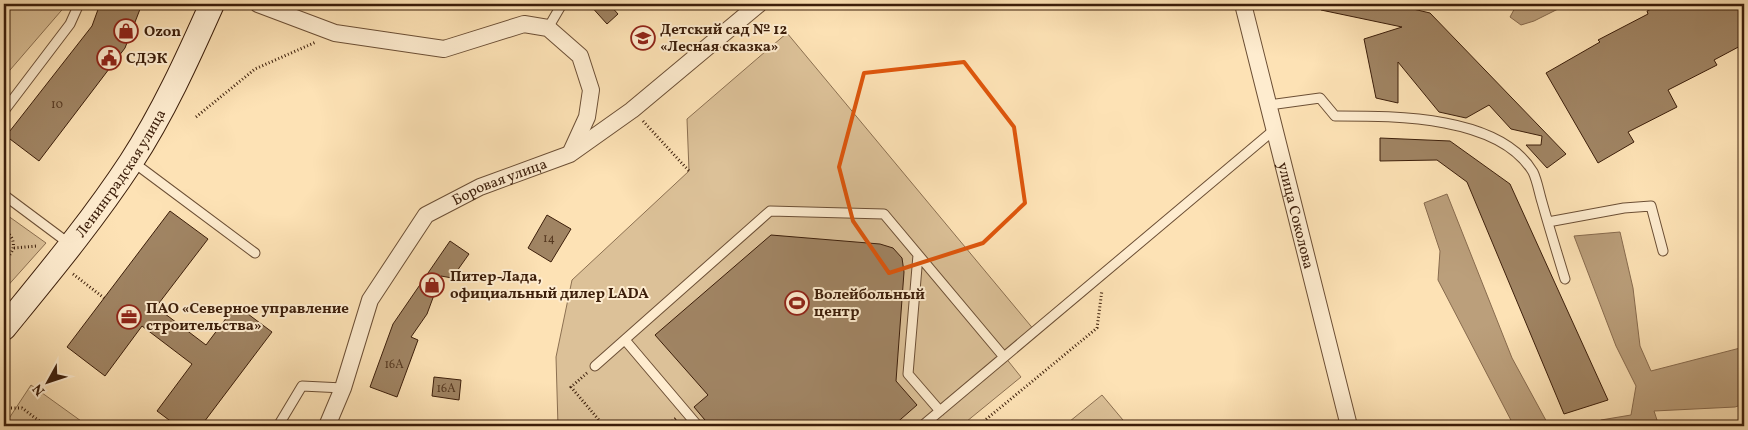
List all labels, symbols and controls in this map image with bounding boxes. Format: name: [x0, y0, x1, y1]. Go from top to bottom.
shop icon: Ozon: [113, 18, 139, 44]
place label: Детский сад № 12 «Лесная сказка»: [660, 20, 787, 58]
place label: Ozon: [144, 22, 181, 43]
school or university icon: Детский сад № 12 «Лесная сказка»: [630, 25, 656, 51]
public building icon: СДЭК: [96, 45, 122, 71]
place label: СДЭК: [126, 49, 167, 70]
house number: 10: [51, 97, 63, 113]
street label: Ленинградская улица: [71, 106, 172, 243]
street label: Боровая улица: [449, 154, 550, 212]
street label: улица Соколова: [1271, 160, 1318, 272]
house number: 14: [543, 231, 555, 247]
place label: Питер-Лада, официальный дилер LADA: [450, 267, 649, 305]
shop icon: Питер-Лада, официальный дилер LADA: [419, 272, 445, 298]
place label: Волейбольный центр: [814, 285, 925, 323]
sports icon: Волейбольный центр: [784, 290, 810, 316]
place label: ПАО «Северное управление строительства»: [146, 299, 349, 337]
office icon: ПАО «Северное управление строительства»: [116, 304, 142, 330]
house number: 16А: [384, 357, 404, 373]
north arrow: [22, 358, 72, 408]
text: N: [29, 379, 50, 399]
house number: 16А: [436, 381, 456, 397]

